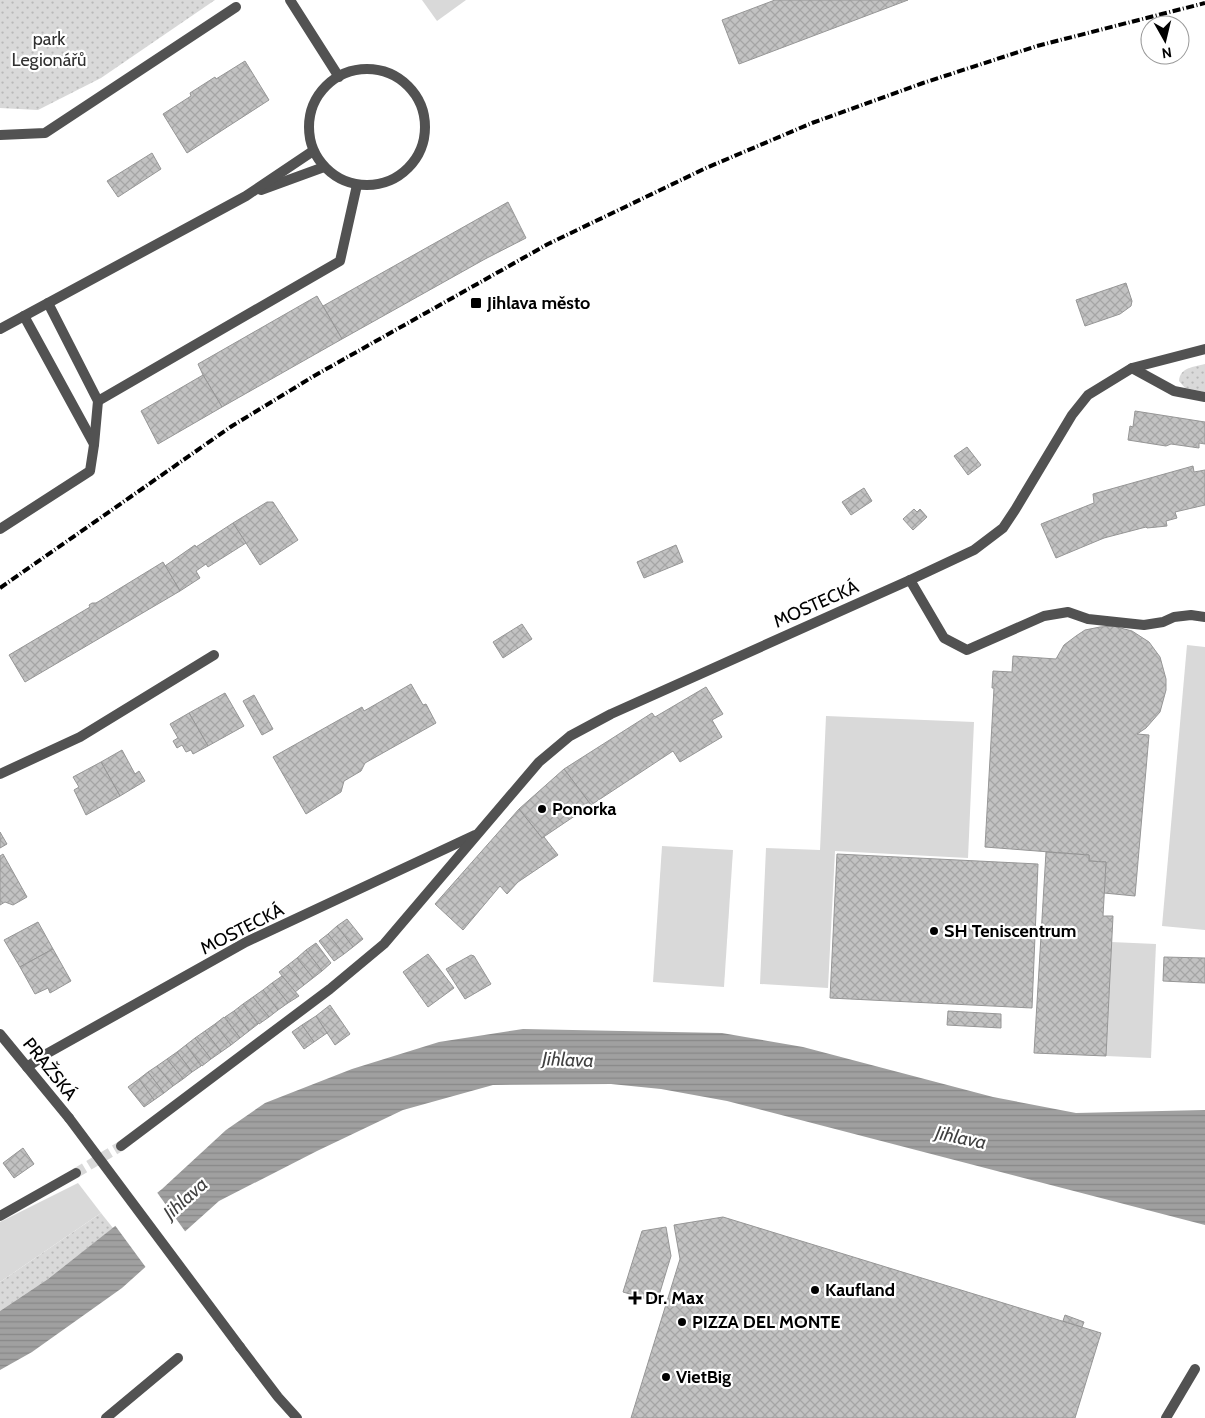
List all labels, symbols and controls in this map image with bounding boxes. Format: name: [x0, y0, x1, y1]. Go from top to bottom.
north arrow: [1140, 15, 1190, 65]
park label: park Legionářů: [12, 28, 86, 71]
text: N: [1161, 43, 1173, 62]
place label: Jihlava město: [486, 292, 590, 314]
marker: Jihlava město: [469, 296, 483, 310]
street label: MOSTECKÁ: [770, 576, 862, 632]
place label: Ponorka: [552, 798, 617, 820]
marker: Ponorka: [536, 803, 548, 815]
street label: MOSTECKÁ: [197, 899, 287, 959]
place label: SH Teniscentrum: [944, 920, 1076, 942]
marker: SH Teniscentrum: [928, 925, 940, 937]
street label: PRAŽSKÁ: [18, 1033, 83, 1105]
water label: Jihlava: [540, 1047, 594, 1072]
water label: Jihlava: [931, 1120, 989, 1154]
water label: Jihlava: [157, 1173, 212, 1226]
place label: Kaufland: [825, 1279, 895, 1301]
marker: Kaufland: [809, 1284, 821, 1296]
place label: Dr. Max: [645, 1287, 704, 1309]
marker: Dr. Max: [629, 1292, 641, 1304]
place label: PIZZA DEL MONTE: [692, 1311, 841, 1333]
marker: PIZZA DEL MONTE: [676, 1316, 688, 1328]
place label: VietBig: [676, 1366, 731, 1388]
marker: VietBig: [660, 1371, 672, 1383]

